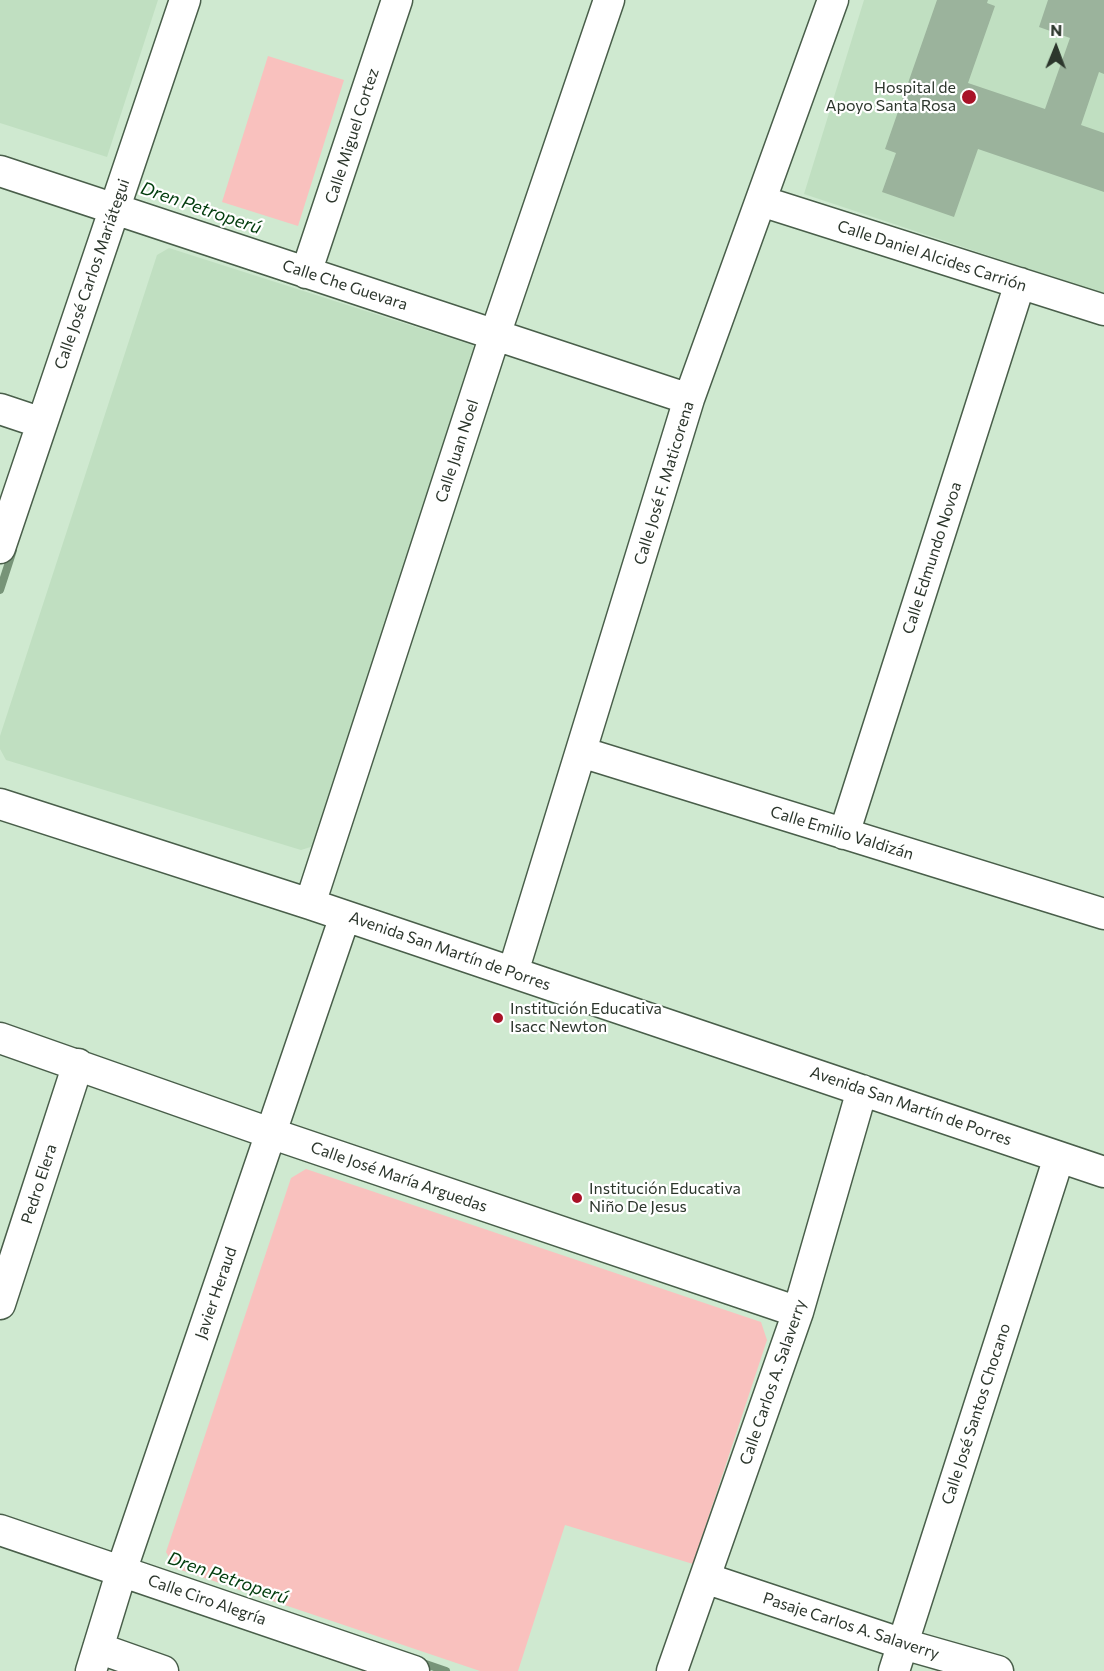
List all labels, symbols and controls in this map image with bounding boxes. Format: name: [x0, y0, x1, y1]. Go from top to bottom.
north arrow: [1026, 18, 1086, 78]
text: N: [1050, 20, 1062, 39]
street label: Calle Miguel Cortez: [321, 66, 383, 206]
place label: Hospital de Apoyo Santa Rosa: [825, 78, 956, 116]
marker: Hospital de Apoyo Santa Rosa: [960, 88, 978, 106]
street label: Calle José Carlos Mariátegui: [50, 176, 134, 372]
water label: Dren Petroperú: [138, 177, 264, 239]
street label: Calle Daniel Alcides Carrión: [835, 216, 1029, 296]
street label: Calle Che Guevara: [280, 256, 410, 314]
street label: Calle Juan Noel: [431, 397, 483, 505]
street label: Calle José F. Maticorena: [630, 399, 698, 567]
street label: Calle Edmundo Novoa: [898, 480, 966, 636]
street label: Calle Emilio Valdizán: [768, 802, 916, 864]
street label: Avenida San Martín de Porres: [347, 907, 553, 995]
place label: Institución Educativa Isacc Newton: [510, 999, 662, 1037]
marker: Institución Educativa Isacc Newton: [491, 1011, 505, 1025]
street label: Avenida San Martín de Porres: [808, 1062, 1014, 1150]
street label: Calle José María Arguedas: [308, 1138, 490, 1216]
street label: Pedro Elera: [17, 1142, 61, 1226]
place label: Institución Educativa Niño De Jesus: [589, 1179, 741, 1217]
marker: Institución Educativa Niño De Jesus: [570, 1191, 584, 1205]
street label: Javier Heraud: [191, 1244, 241, 1342]
street label: Calle Carlos A. Salaverry: [736, 1297, 810, 1467]
street label: Calle José Santos Chocano: [938, 1321, 1014, 1507]
water label: Dren Petroperú: [165, 1547, 291, 1609]
street label: Calle Ciro Alegría: [145, 1571, 269, 1629]
street label: Pasaje Carlos A. Salaverry: [760, 1588, 942, 1664]

